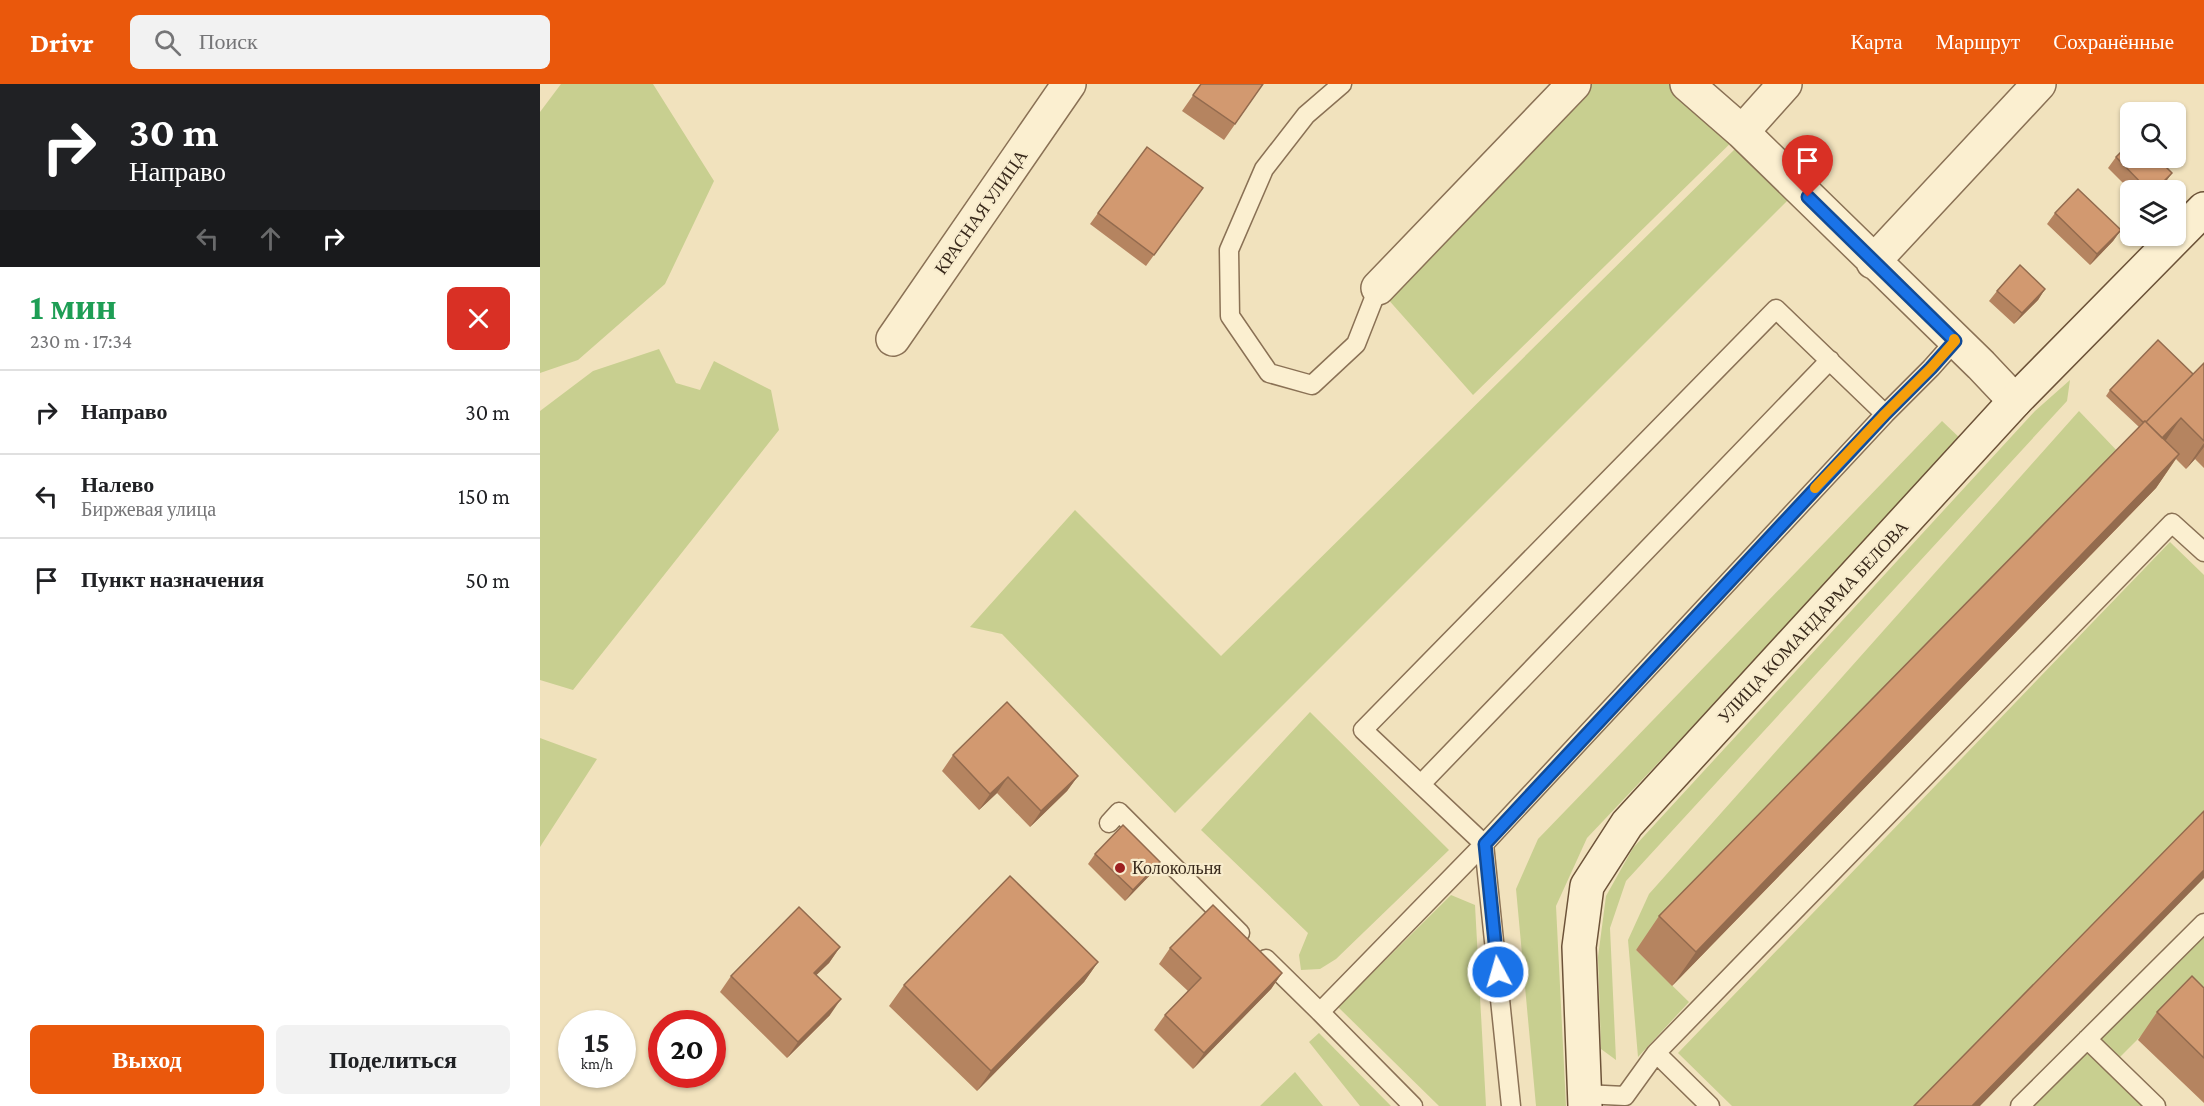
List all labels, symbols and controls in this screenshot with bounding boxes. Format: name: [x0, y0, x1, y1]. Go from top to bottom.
search box: [130, 15, 550, 69]
icon: search: [151, 26, 184, 59]
text: Drivr: [30, 27, 94, 58]
text: Поиск: [199, 29, 258, 54]
text: Карта: [1851, 30, 1903, 54]
text: Маршрут: [1936, 30, 2020, 54]
text: Сохранённые: [2053, 30, 2174, 54]
map controls: [2120, 102, 2186, 246]
button: search: [2120, 102, 2186, 168]
icon: right: [30, 108, 108, 186]
text: 30 m: [129, 108, 219, 155]
pin: [1782, 135, 1833, 197]
icon: arrive: [1791, 144, 1824, 177]
street label: КРАСНАЯ УЛИЦА: [931, 146, 1031, 278]
text: Направо: [129, 157, 226, 187]
button: layers: [2120, 180, 2186, 246]
icon: left: [191, 222, 224, 255]
icon: ahead: [254, 222, 287, 255]
icon: right: [317, 222, 350, 255]
text: 1 мин: [30, 287, 116, 327]
button: close: [447, 287, 510, 350]
text: 230 m · 17:34: [30, 330, 132, 352]
icon: right: [30, 396, 63, 429]
text: Направо: [81, 399, 167, 424]
text: 30 m: [465, 400, 510, 425]
text: Налево: [81, 472, 154, 497]
icon: left: [30, 480, 63, 513]
text: 150 m: [458, 484, 510, 509]
text: Биржевая улица: [81, 498, 216, 520]
street label: УЛИЦА КОМАНДАРМА БЕЛОВА: [1714, 517, 1912, 727]
icon: arrive: [30, 564, 63, 597]
text: Пункт назначения: [81, 567, 264, 592]
text: 50 m: [465, 568, 510, 593]
place label: Колокольня: [1132, 858, 1222, 878]
marker: Колокольня: [1113, 861, 1127, 875]
position arrow: [1466, 940, 1530, 1004]
speed limit sign: 20: [648, 1010, 726, 1088]
button: Выход: [30, 1025, 264, 1094]
button: Поделиться: [276, 1025, 510, 1094]
text: 15: [584, 1025, 610, 1058]
text: km/h: [581, 1056, 613, 1072]

